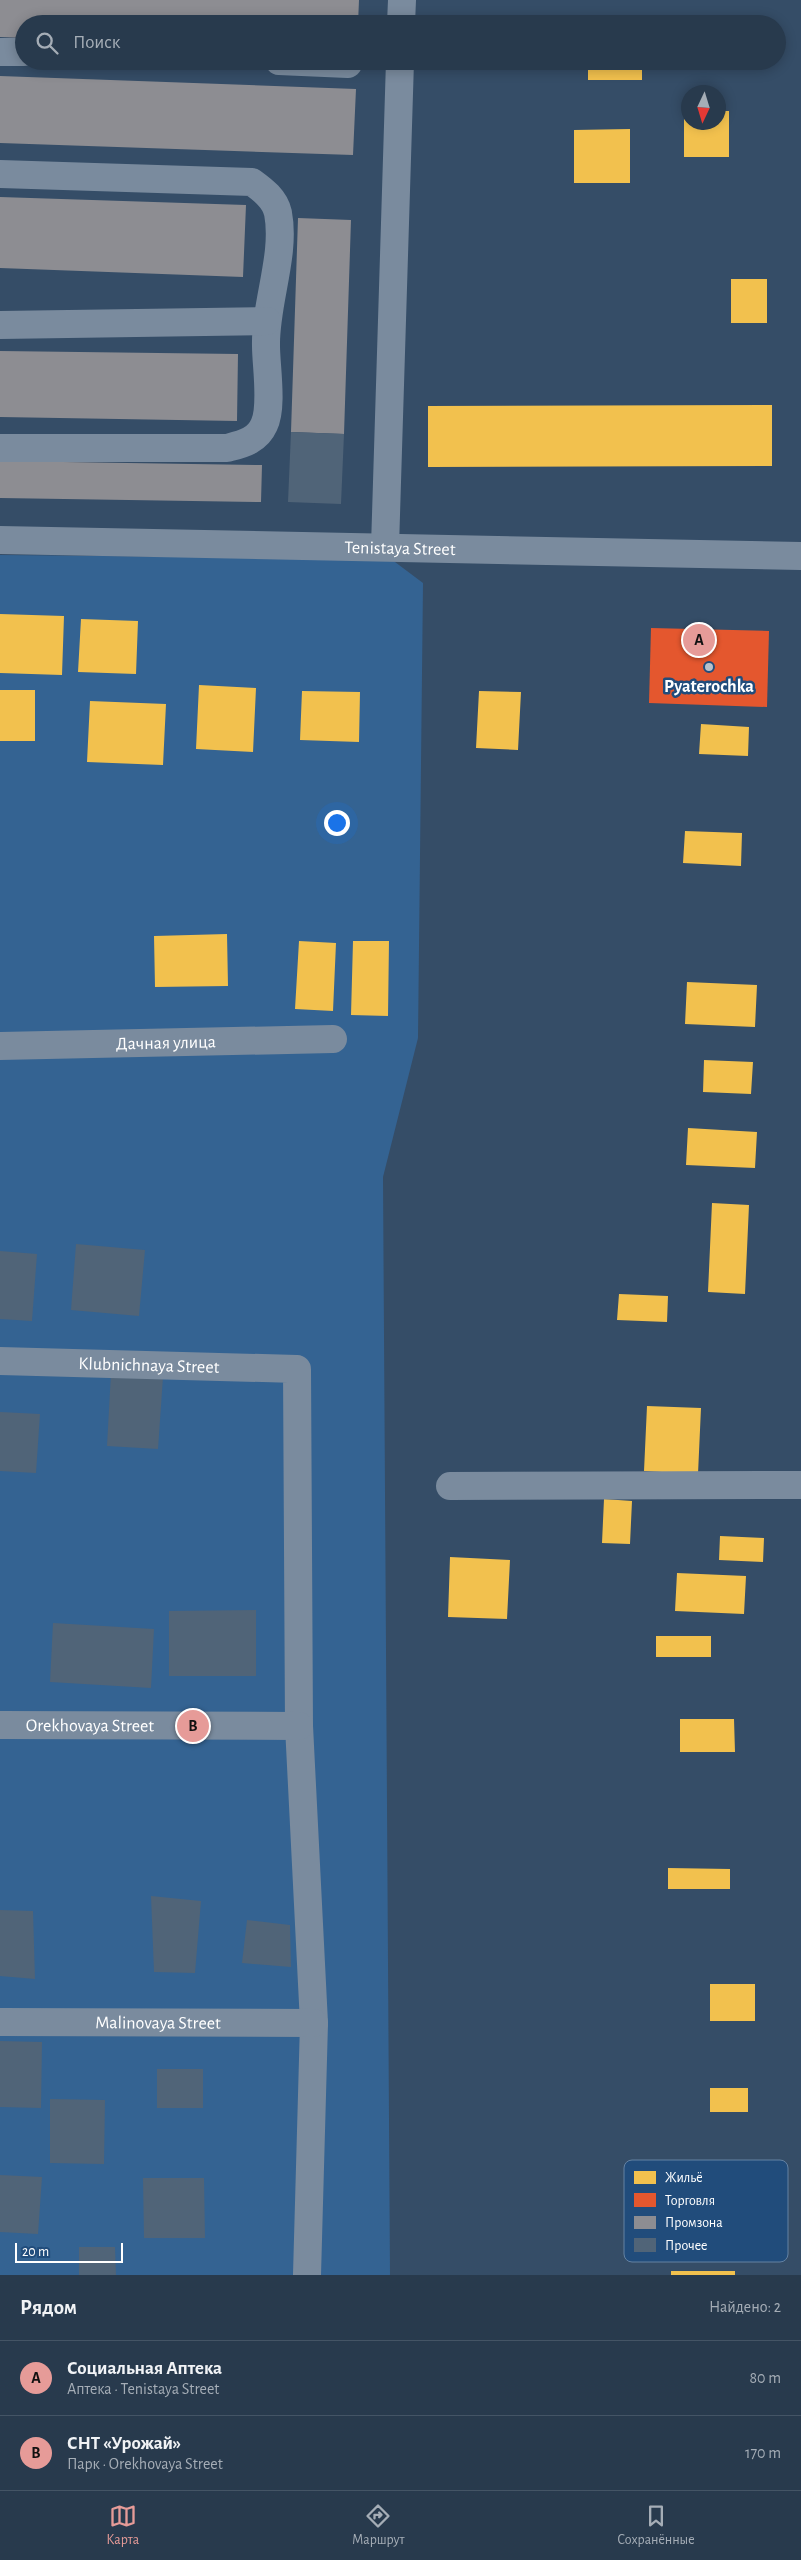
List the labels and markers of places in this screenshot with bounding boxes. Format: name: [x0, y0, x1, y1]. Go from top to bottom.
pin: A: [683, 621, 715, 659]
marker: Pyaterochka: [703, 661, 715, 673]
place label: Pyaterochka: [664, 678, 754, 696]
pin: B: [177, 1707, 209, 1745]

